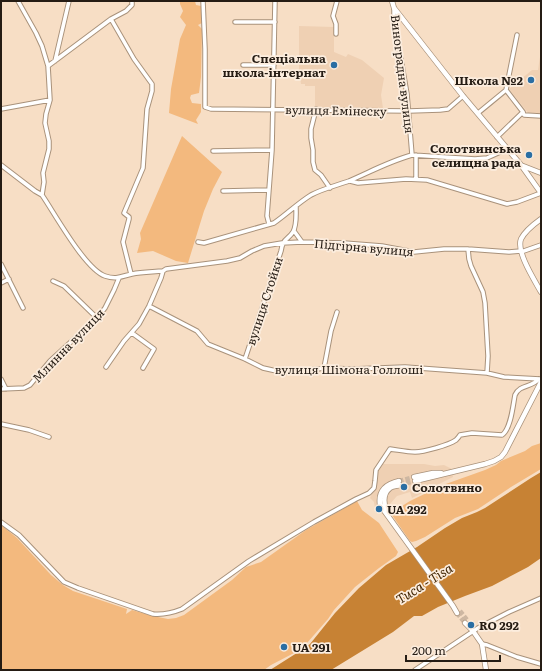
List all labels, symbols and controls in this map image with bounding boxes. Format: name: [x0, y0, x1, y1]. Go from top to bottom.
street label: Виноградна вулиця: [387, 14, 419, 134]
place label: Спеціальна школа-інтернат: [223, 49, 327, 81]
marker: Спеціальна школа-інтернат: [329, 60, 339, 70]
place label: Школа №2: [455, 71, 524, 89]
marker: Школа №2: [526, 75, 536, 85]
street label: вулиця Емінеску: [285, 100, 387, 120]
place label: Солотвинська селищна рада: [430, 139, 521, 171]
marker: Солотвинська селищна рада: [524, 150, 534, 160]
street label: Підгірна вулиця: [313, 234, 415, 260]
street label: вулиця Стойки: [241, 254, 287, 348]
street label: Млинна вулиця: [28, 304, 108, 386]
street label: вулиця Шімона Голлоші: [275, 360, 423, 378]
place label: Солотвино: [412, 478, 483, 496]
marker: Солотвино: [399, 482, 409, 492]
place label: UA 292: [387, 500, 427, 518]
marker: UA 292: [374, 504, 384, 514]
water label: Тиса - Tisa: [392, 558, 456, 608]
place label: RO 292: [479, 616, 519, 634]
marker: RO 292: [466, 620, 476, 630]
scale bar: [406, 637, 500, 663]
place label: UA 291: [292, 638, 330, 656]
text: 200 m: [412, 641, 446, 659]
marker: UA 291: [279, 642, 289, 652]

